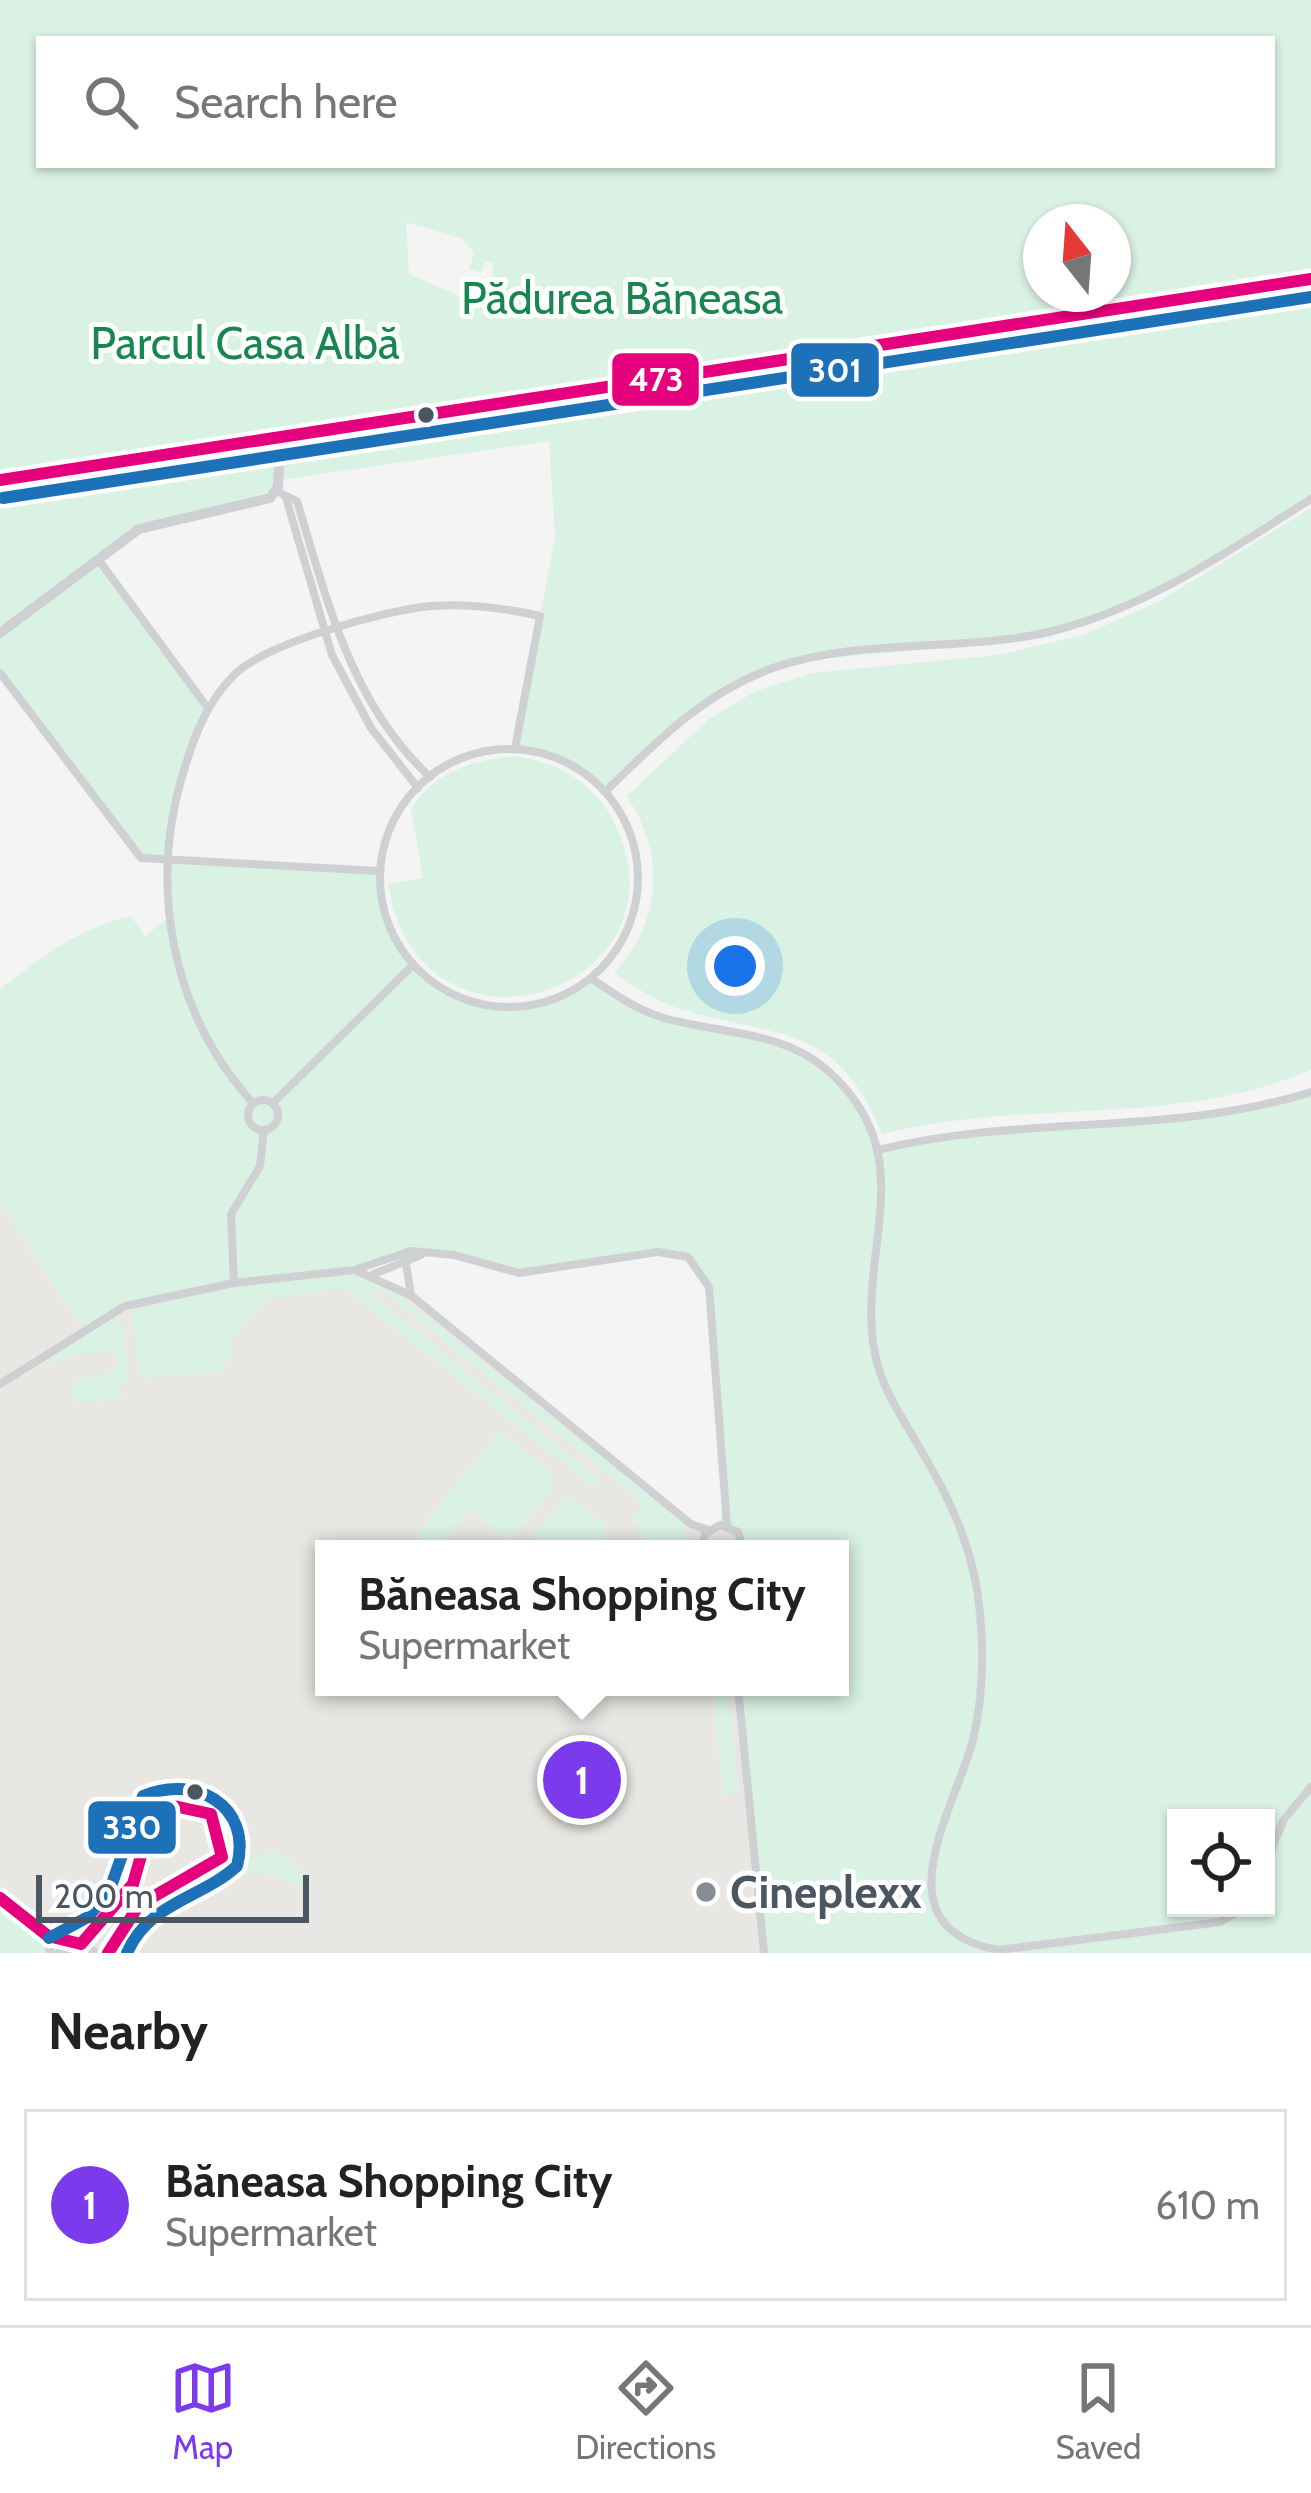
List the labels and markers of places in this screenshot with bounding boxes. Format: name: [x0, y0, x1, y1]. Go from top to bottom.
unlabelled marker: [415, 404, 437, 426]
pin: 1: [543, 1735, 621, 1825]
unlabelled marker: [184, 1781, 206, 1803]
place label: Cineplexx: [730, 1865, 922, 1919]
marker: Cineplexx: [693, 1879, 719, 1905]

